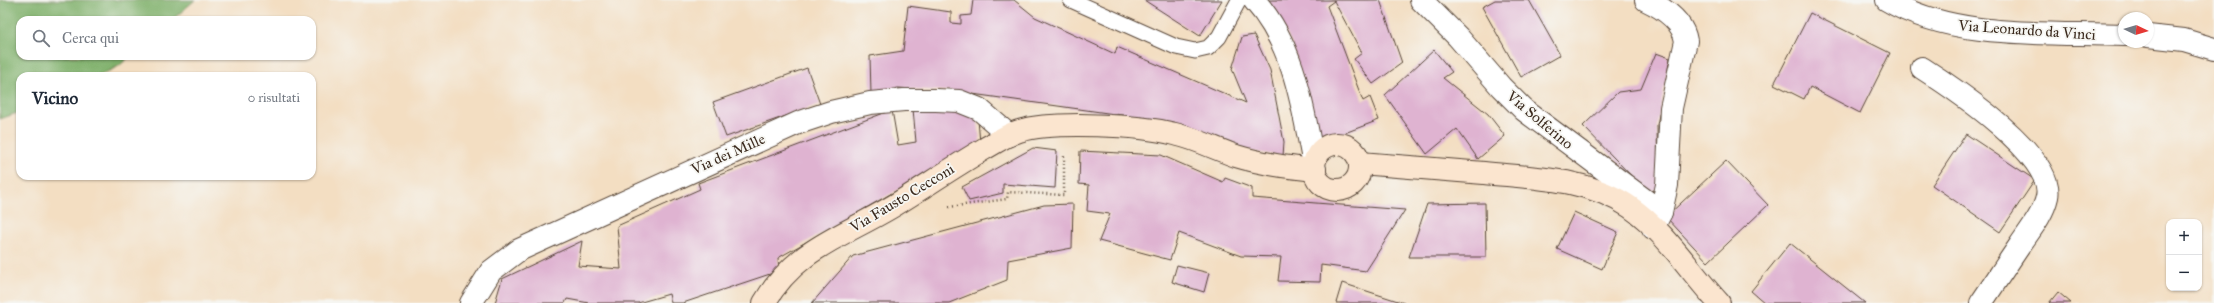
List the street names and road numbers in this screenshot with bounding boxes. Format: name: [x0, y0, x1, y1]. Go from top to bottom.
street label: Via Leonardo da Vinci: [1957, 16, 2096, 44]
street label: Via Solferino: [1502, 86, 1577, 153]
street label: Via dei Mille: [687, 130, 768, 179]
street label: Via Fausto Cecconi: [846, 160, 957, 237]

